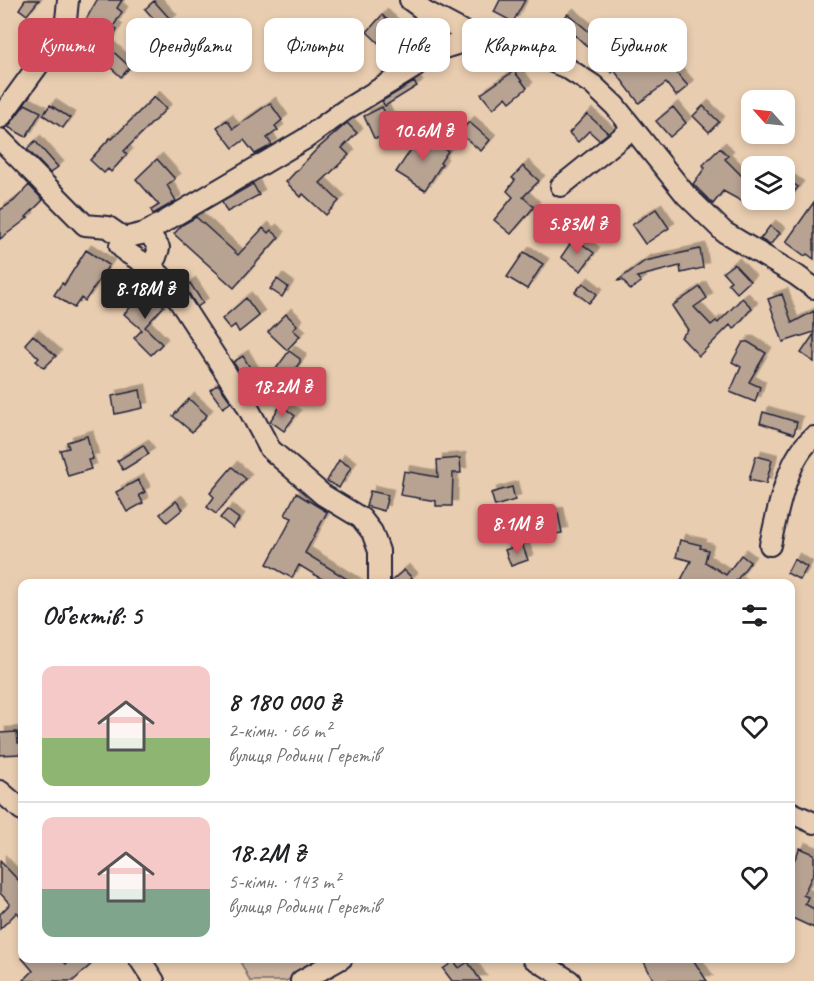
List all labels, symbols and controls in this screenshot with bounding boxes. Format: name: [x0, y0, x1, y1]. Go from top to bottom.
chip: Купити: [18, 18, 114, 72]
chip: Орендувати: [126, 18, 252, 72]
chip: Фільтри: [264, 18, 364, 72]
chip: Нове: [376, 18, 450, 72]
chip: Квартира: [462, 18, 576, 72]
chip: Будинок: [588, 18, 687, 72]
north arrow: [741, 90, 795, 144]
map controls: [741, 90, 795, 210]
pin: 10.6M ₴: [368, 111, 478, 162]
text: 10.6M ₴: [393, 118, 453, 143]
button: layers: [741, 156, 795, 210]
pin: 5.83M ₴: [522, 204, 632, 255]
text: 5.83M ₴: [547, 211, 607, 236]
pin: 8.18M ₴: [90, 269, 200, 320]
text: 8.18M ₴: [115, 276, 175, 301]
pin: 18.2M ₴: [227, 367, 337, 418]
text: 18.2M ₴: [252, 374, 312, 399]
pin: 8.1M ₴: [468, 504, 566, 555]
text: 8.1M ₴: [492, 511, 542, 536]
text: Об’єктів: 5: [42, 599, 142, 632]
icon: filters: [738, 599, 771, 632]
text: 8 180 000 ₴: [228, 685, 341, 718]
icon: home: [90, 690, 162, 762]
icon: heart: [738, 710, 771, 743]
text: 2-кімн. · 66 m²: [228, 718, 331, 743]
text: вулиця Родини Ґеретів: [228, 743, 380, 768]
text: 18.2M ₴: [228, 836, 305, 869]
icon: home: [90, 841, 162, 913]
icon: heart: [738, 861, 771, 894]
text: 5-кімн. · 143 m²: [228, 869, 340, 894]
text: вулиця Родини Ґеретів: [228, 894, 380, 919]

